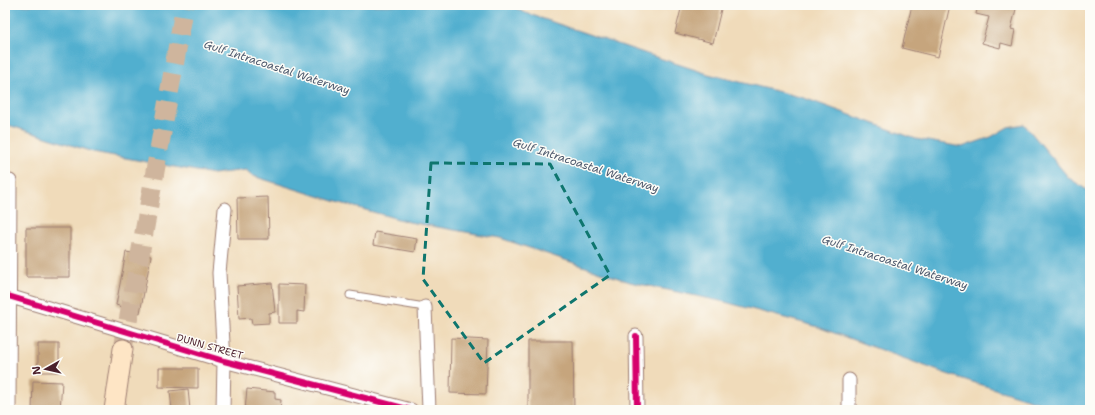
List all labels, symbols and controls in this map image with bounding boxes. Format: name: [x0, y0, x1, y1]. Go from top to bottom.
water label: Gulf Intracoastal Waterway: [202, 37, 352, 98]
water label: Gulf Intracoastal Waterway: [511, 135, 661, 196]
water label: Gulf Intracoastal Waterway: [820, 232, 970, 293]
street label: DUNN STREET: [175, 331, 245, 362]
north arrow: [26, 349, 66, 389]
text: N: [29, 365, 45, 376]

